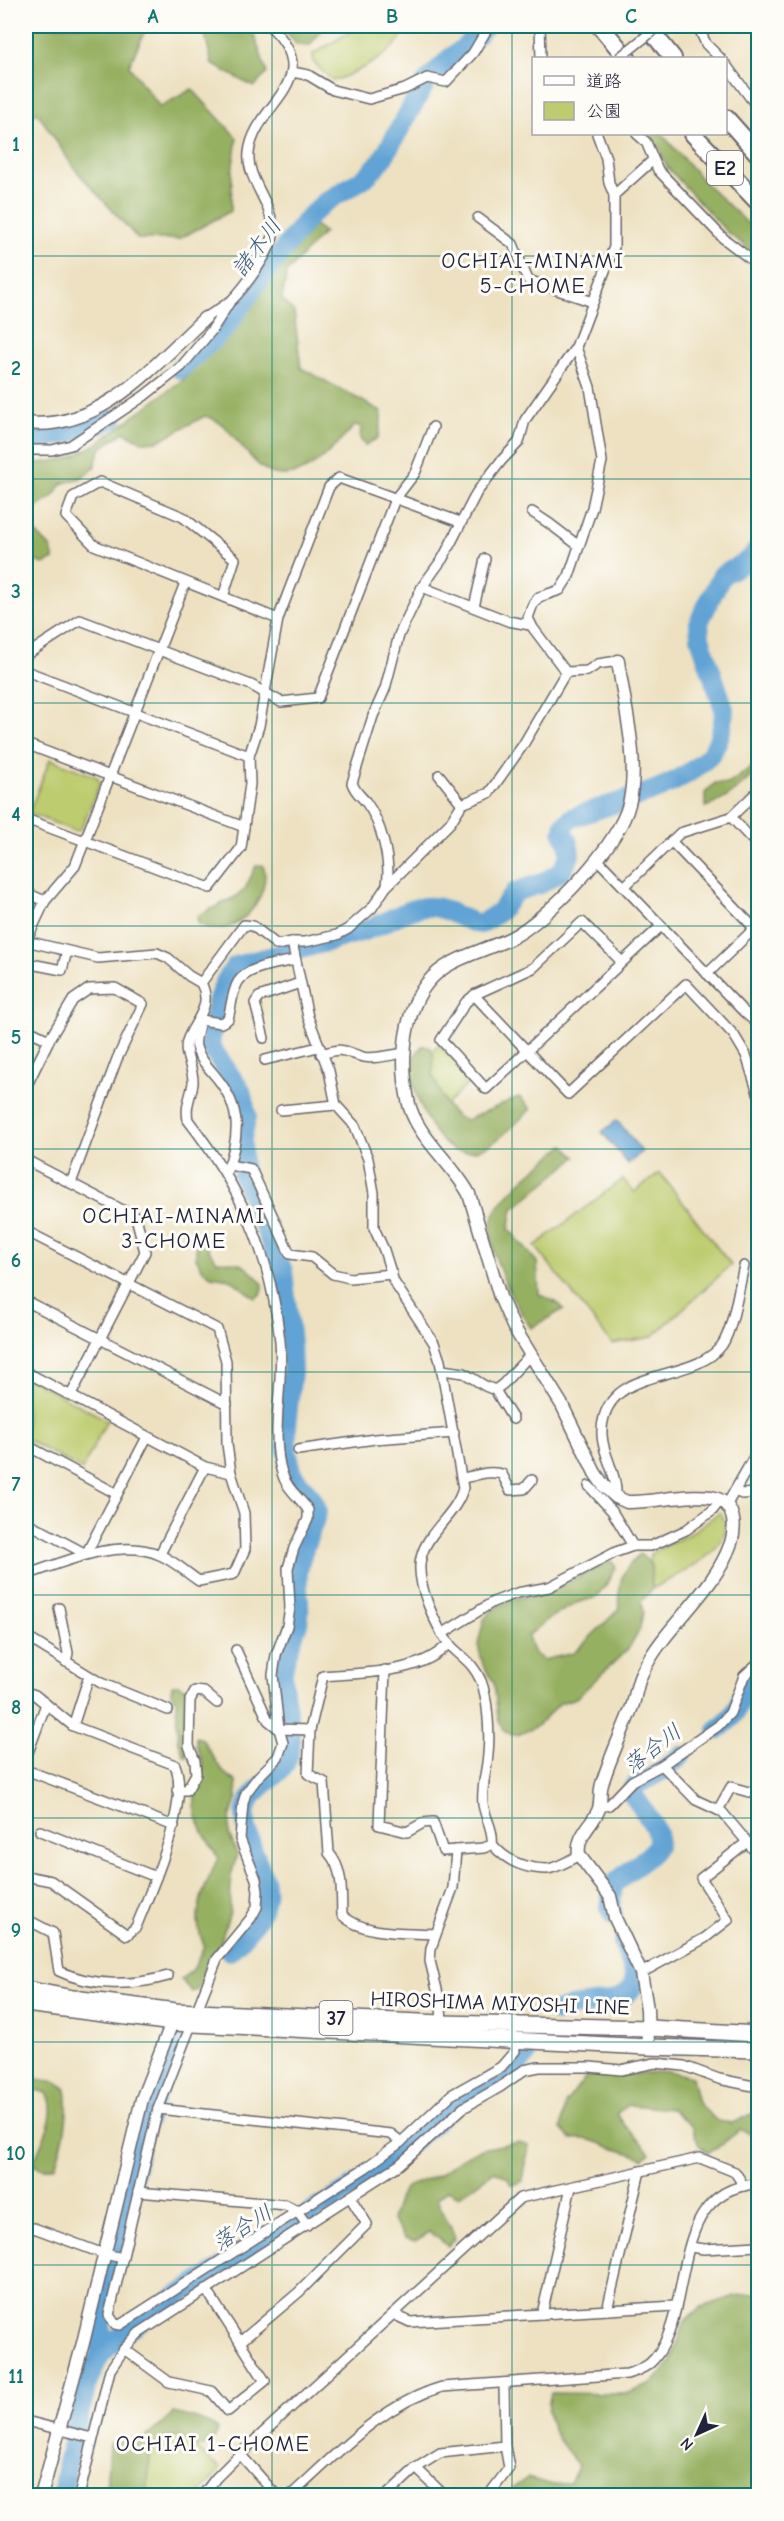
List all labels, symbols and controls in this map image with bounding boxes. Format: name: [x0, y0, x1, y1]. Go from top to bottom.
text: A: [147, 5, 159, 28]
text: B: [386, 5, 398, 28]
text: C: [625, 5, 637, 28]
legend: [532, 57, 727, 135]
text: 道路: [586, 71, 622, 92]
text: 公園: [586, 101, 622, 122]
text: 1: [12, 133, 20, 156]
road number: E2: [707, 151, 743, 185]
water label: 諸木川: [227, 213, 287, 282]
district label: OCHIAI-MINAMI 5-CHOME: [441, 248, 625, 299]
text: 2: [11, 357, 21, 380]
text: 3: [11, 580, 21, 603]
text: 4: [11, 803, 21, 826]
text: 5: [11, 1026, 21, 1049]
district label: OCHIAI-MINAMI 3-CHOME: [82, 1203, 266, 1254]
text: 6: [11, 1249, 21, 1272]
text: 7: [12, 1473, 21, 1496]
text: 8: [11, 1696, 21, 1719]
water label: 落合川: [618, 1719, 687, 1779]
text: 9: [11, 1919, 21, 1942]
street label: HIROSHIMA MIYOSHI LINE: [370, 1986, 630, 2020]
road number: 37: [320, 2001, 352, 2035]
text: 10: [6, 2142, 26, 2165]
water label: 落合川: [208, 2199, 277, 2256]
text: 11: [8, 2365, 24, 2388]
north arrow: [667, 2404, 727, 2464]
district label: OCHIAI 1-CHOME: [116, 2431, 310, 2457]
text: N: [677, 2434, 697, 2454]

